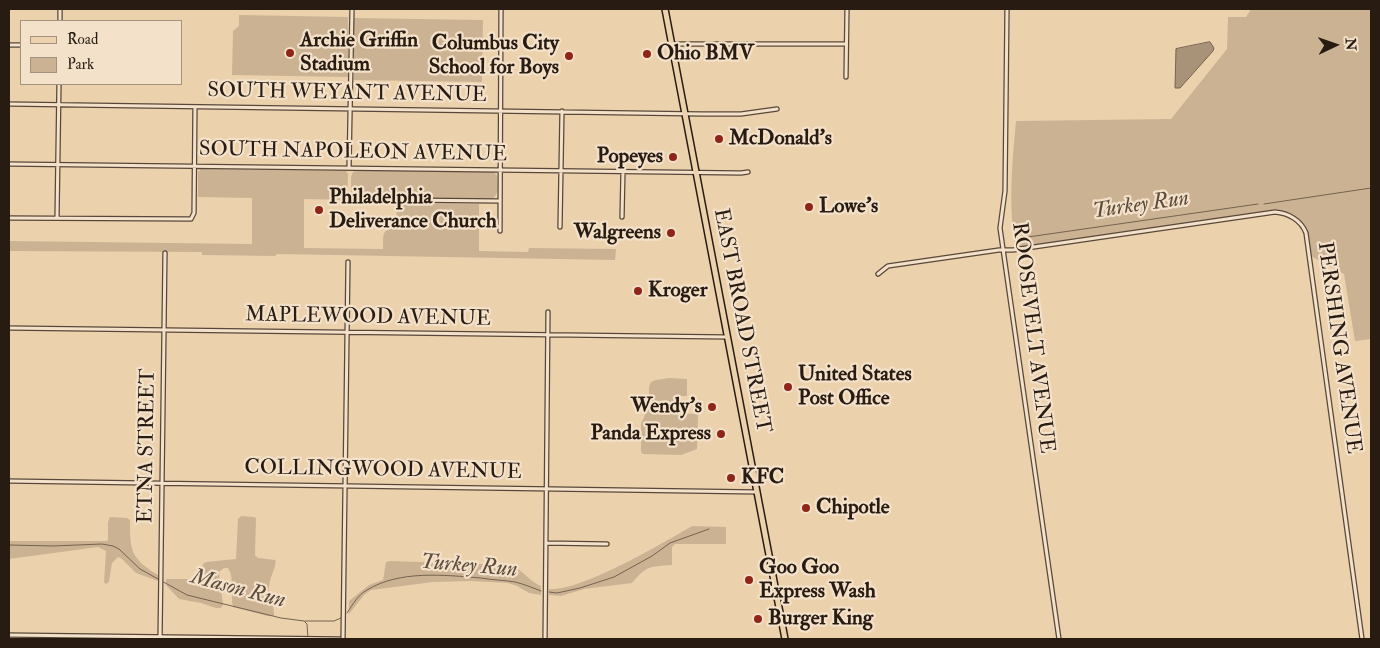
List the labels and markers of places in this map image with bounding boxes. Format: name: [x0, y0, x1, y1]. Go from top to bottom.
place label: Archie Griffin Stadium: [300, 28, 418, 78]
place label: Columbus City School for Boys: [429, 31, 559, 81]
place label: Ohio BMV: [657, 41, 754, 67]
marker: Archie Griffin Stadium: [284, 47, 296, 59]
marker: Ohio BMV: [641, 48, 653, 60]
marker: Columbus City School for Boys: [563, 50, 575, 62]
place label: McDonald's: [729, 126, 832, 152]
marker: McDonald's: [713, 133, 725, 145]
place label: Popeyes: [597, 144, 663, 170]
marker: Popeyes: [667, 151, 679, 163]
place label: Philadelphia Deliverance Church: [329, 185, 497, 235]
place label: Lowe's: [819, 194, 878, 220]
marker: Lowe's: [803, 201, 815, 213]
marker: Philadelphia Deliverance Church: [313, 204, 325, 216]
place label: Walgreens: [574, 220, 661, 246]
marker: Walgreens: [665, 227, 677, 239]
place label: Kroger: [648, 278, 707, 304]
marker: Kroger: [632, 285, 644, 297]
place label: United States Post Office: [798, 362, 912, 412]
marker: United States Post Office: [782, 381, 794, 393]
place label: Wendy's: [631, 394, 702, 420]
marker: Wendy's: [706, 401, 718, 413]
place label: Panda Express: [591, 421, 711, 447]
marker: Panda Express: [715, 428, 727, 440]
place label: KFC: [741, 465, 784, 491]
marker: KFC: [725, 472, 737, 484]
place label: Chipotle: [816, 495, 890, 521]
marker: Chipotle: [800, 502, 812, 514]
place label: Goo Goo Express Wash: [759, 555, 876, 605]
marker: Goo Goo Express Wash: [743, 574, 755, 586]
place label: Burger King: [768, 606, 873, 632]
marker: Burger King: [752, 613, 764, 625]

